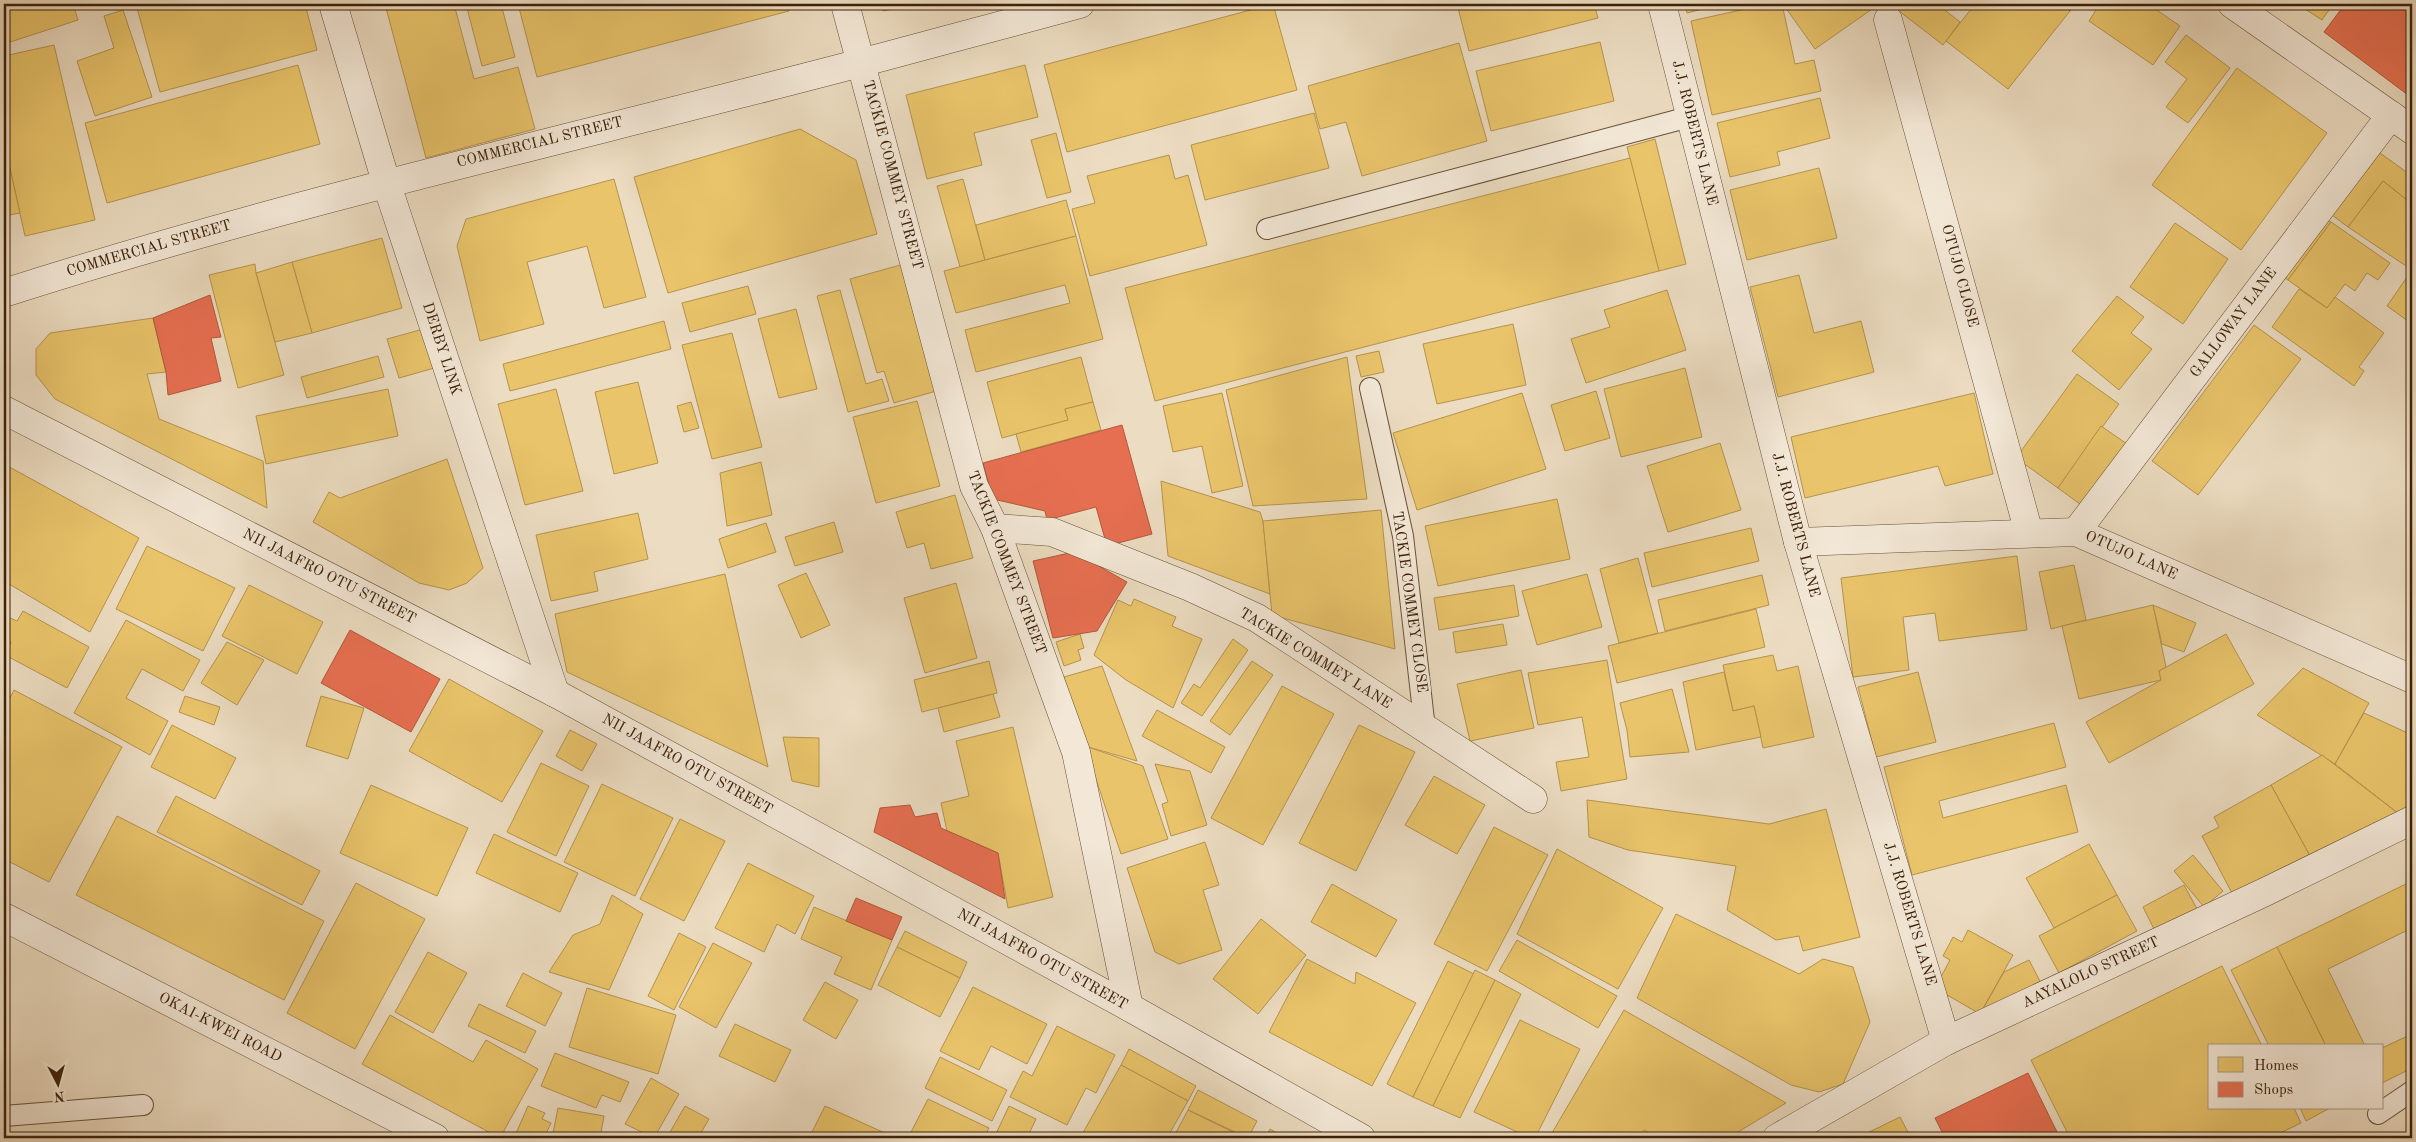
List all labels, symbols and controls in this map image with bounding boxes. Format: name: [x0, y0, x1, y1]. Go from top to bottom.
street label: J.J. ROBERTS LANE: [1669, 59, 1719, 207]
street label: TACKIE COMMEY STREET: [859, 79, 925, 271]
street label: COMMERCIAL STREET: [455, 115, 625, 171]
street label: COMMERCIAL STREET: [65, 218, 233, 280]
street label: OTUJO CLOSE: [1938, 223, 1980, 329]
street label: GALLOWAY LANE: [2188, 265, 2280, 381]
street label: DERBY LINK: [419, 301, 463, 397]
street label: J.J. ROBERTS LANE: [1768, 451, 1822, 599]
street label: TACKIE COMMEY STREET: [964, 469, 1048, 657]
street label: TACKIE COMMEY CLOSE: [1389, 510, 1429, 694]
street label: NII JAAFRO OTU STREET: [240, 527, 418, 627]
street label: OTUJO LANE: [2083, 529, 2179, 583]
street label: TACKIE COMMEY LANE: [1236, 606, 1394, 712]
street label: NII JAAFRO OTU STREET: [599, 712, 775, 818]
street label: J.J. ROBERTS LANE: [1880, 841, 1938, 987]
street label: NII JAAFRO OTU STREET: [954, 907, 1130, 1013]
street label: AAYALOLO STREET: [2020, 935, 2162, 1011]
street label: OKAI-KWEI ROAD: [156, 990, 284, 1066]
legend: [2208, 1044, 2384, 1110]
text: Homes: [2254, 1059, 2299, 1074]
north arrow: [32, 1060, 82, 1110]
text: Shops: [2254, 1083, 2293, 1098]
text: N: [53, 1088, 65, 1103]

